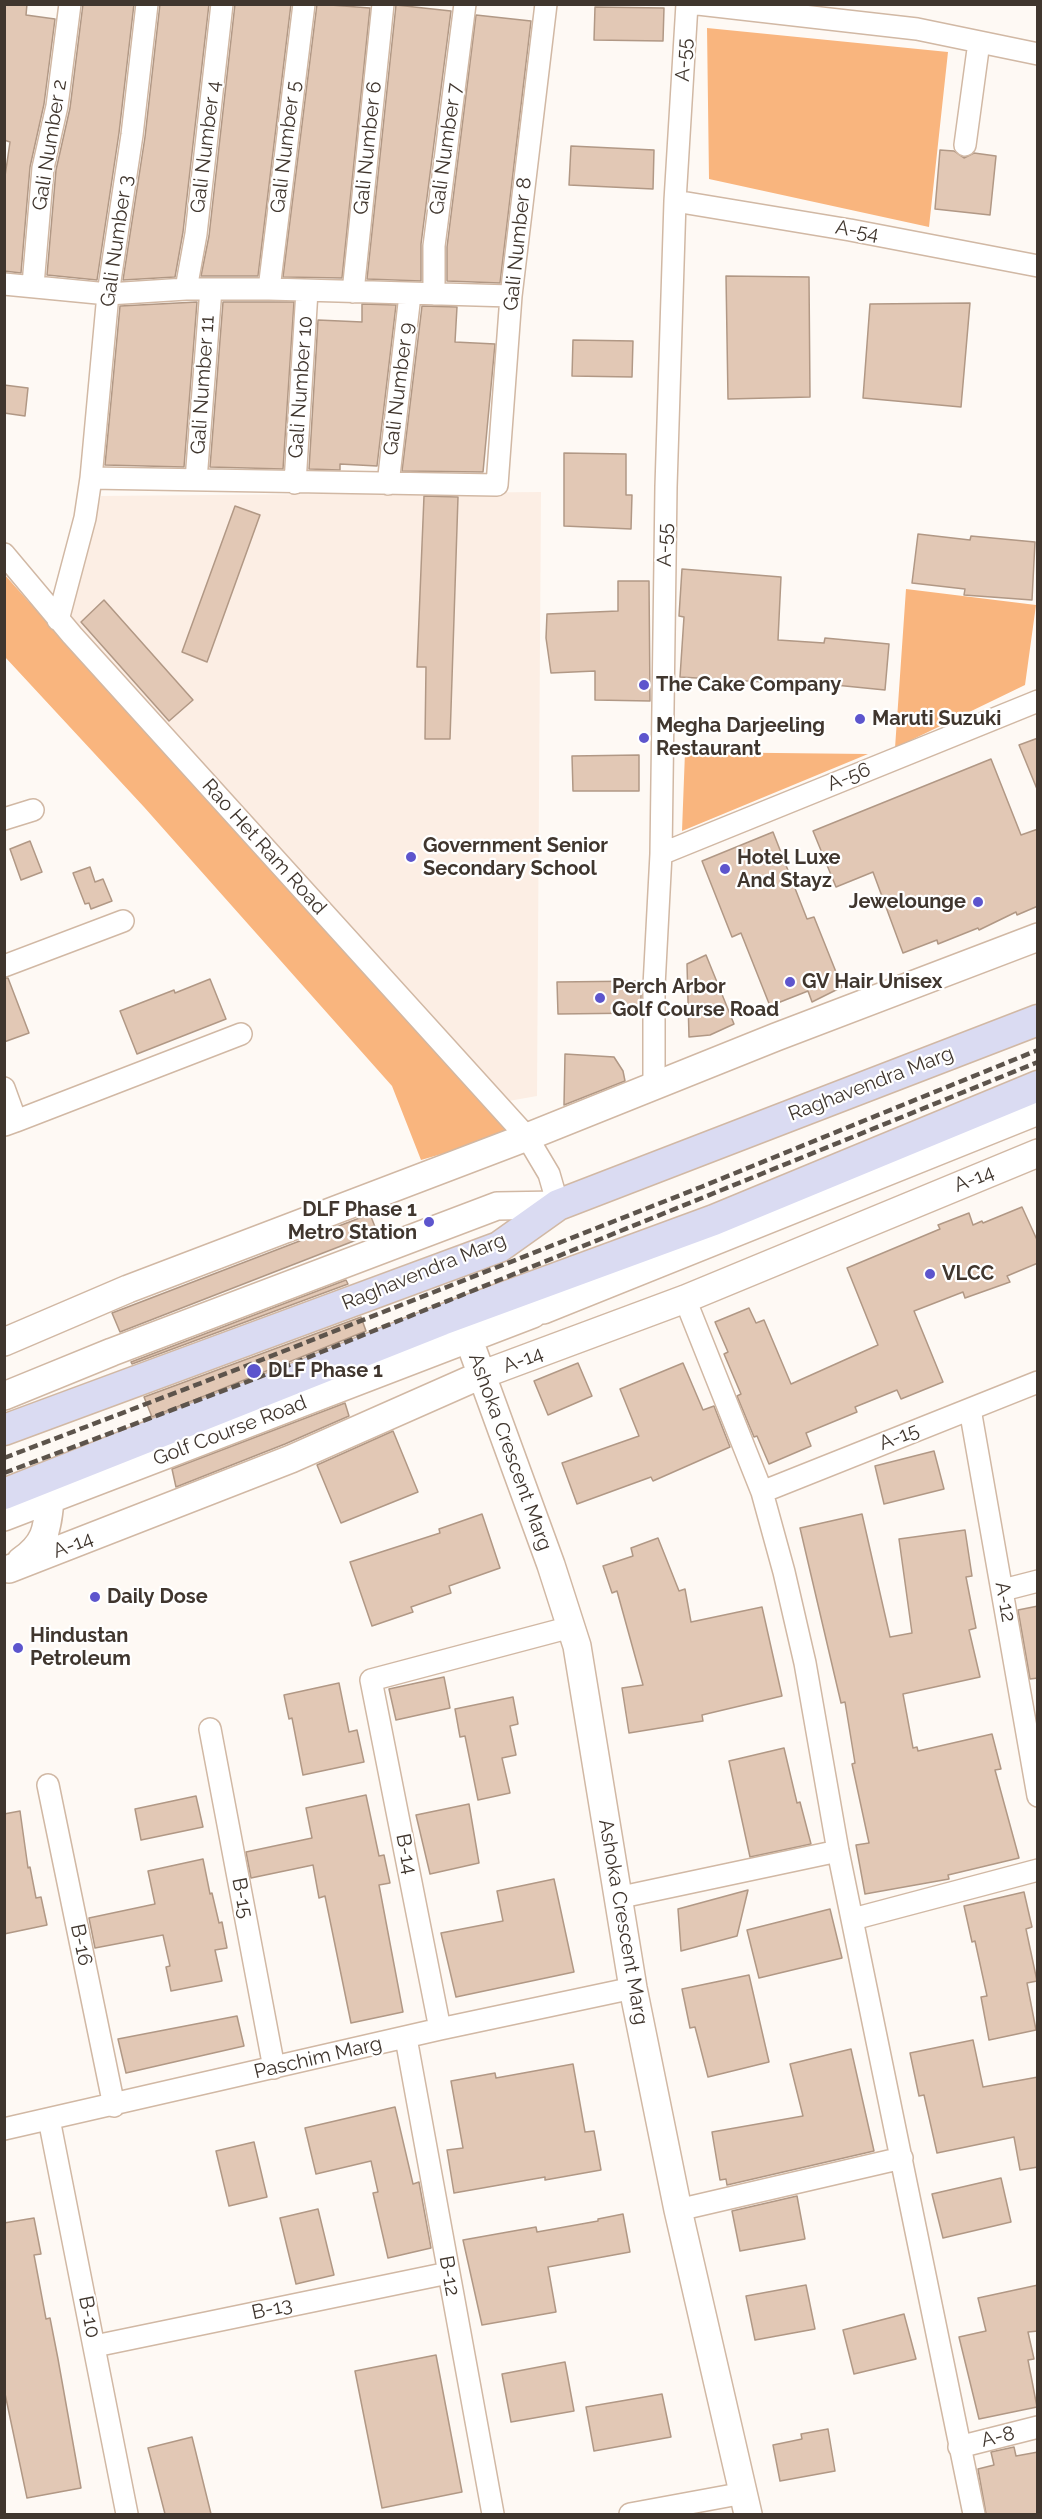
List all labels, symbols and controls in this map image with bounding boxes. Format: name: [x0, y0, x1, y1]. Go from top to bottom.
street label: A-55: [671, 38, 697, 82]
street label: Gali Number 2: [28, 78, 72, 212]
street label: Gali Number 4: [186, 80, 226, 214]
street label: Gali Number 5: [266, 80, 306, 214]
street label: Gali Number 6: [349, 80, 387, 216]
street label: Gali Number 7: [425, 82, 467, 216]
street label: Gali Number 3: [96, 174, 138, 308]
street label: Gali Number 8: [499, 176, 537, 312]
street label: A-54: [833, 215, 881, 247]
street label: Gali Number 11: [186, 315, 220, 455]
street label: Gali Number 10: [284, 315, 318, 459]
street label: Gali Number 9: [379, 321, 419, 457]
street label: A-55: [653, 523, 677, 567]
place label: The Cake Company: [656, 673, 841, 697]
marker: The Cake Company: [637, 678, 651, 692]
place label: Maruti Suzuki: [872, 707, 1001, 731]
marker: Maruti Suzuki: [853, 712, 867, 726]
place label: Megha Darjeeling Restaurant: [656, 714, 825, 761]
marker: Megha Darjeeling Restaurant: [637, 731, 651, 745]
street label: A-56: [824, 757, 874, 797]
street label: Rao Het Ram Road: [197, 774, 331, 920]
place label: Government Senior Secondary School: [423, 834, 608, 881]
place label: Hotel Luxe And Stayz: [737, 846, 841, 893]
marker: Government Senior Secondary School: [404, 850, 418, 864]
marker: Hotel Luxe And Stayz: [718, 862, 732, 876]
place label: Jewelounge: [849, 890, 966, 914]
marker: Jewelounge: [971, 895, 985, 909]
place label: GV Hair Unisex: [802, 970, 942, 994]
place label: Perch Arbor Golf Course Road: [612, 975, 779, 1022]
marker: GV Hair Unisex: [783, 975, 797, 989]
marker: Perch Arbor Golf Course Road: [593, 991, 607, 1005]
street label: Raghavendra Marg: [785, 1041, 957, 1127]
street label: A-14: [950, 1160, 998, 1198]
place label: DLF Phase 1 Metro Station: [288, 1198, 417, 1245]
marker: DLF Phase 1 Metro Station: [422, 1215, 436, 1229]
street label: Raghavendra Marg: [338, 1228, 510, 1316]
place label: VLCC: [942, 1262, 994, 1286]
marker: VLCC: [923, 1267, 937, 1281]
street label: A-14: [499, 1341, 547, 1379]
street label: Ashoka Crescent Marg: [463, 1350, 557, 1554]
place label: DLF Phase 1: [268, 1359, 383, 1383]
marker: DLF Phase 1: [245, 1362, 263, 1380]
street label: Golf Course Road: [150, 1391, 310, 1471]
street label: A-15: [875, 1418, 923, 1456]
street label: A-14: [49, 1526, 97, 1564]
street label: A-12: [990, 1580, 1020, 1624]
place label: Daily Dose: [107, 1585, 208, 1609]
marker: Daily Dose: [88, 1590, 102, 1604]
place label: Hindustan Petroleum: [30, 1624, 131, 1671]
marker: Hindustan Petroleum: [11, 1641, 25, 1655]
street label: Ashoka Crescent Marg: [593, 1817, 653, 2027]
street label: B-14: [390, 1832, 422, 1876]
street label: B-15: [226, 1876, 258, 1920]
street label: B-16: [65, 1922, 97, 1968]
street label: Paschim Marg: [252, 2032, 384, 2084]
street label: B-12: [434, 2254, 464, 2298]
street label: B-13: [250, 2293, 294, 2325]
street label: B-10: [73, 2294, 105, 2340]
street label: A-8: [979, 2421, 1017, 2453]

